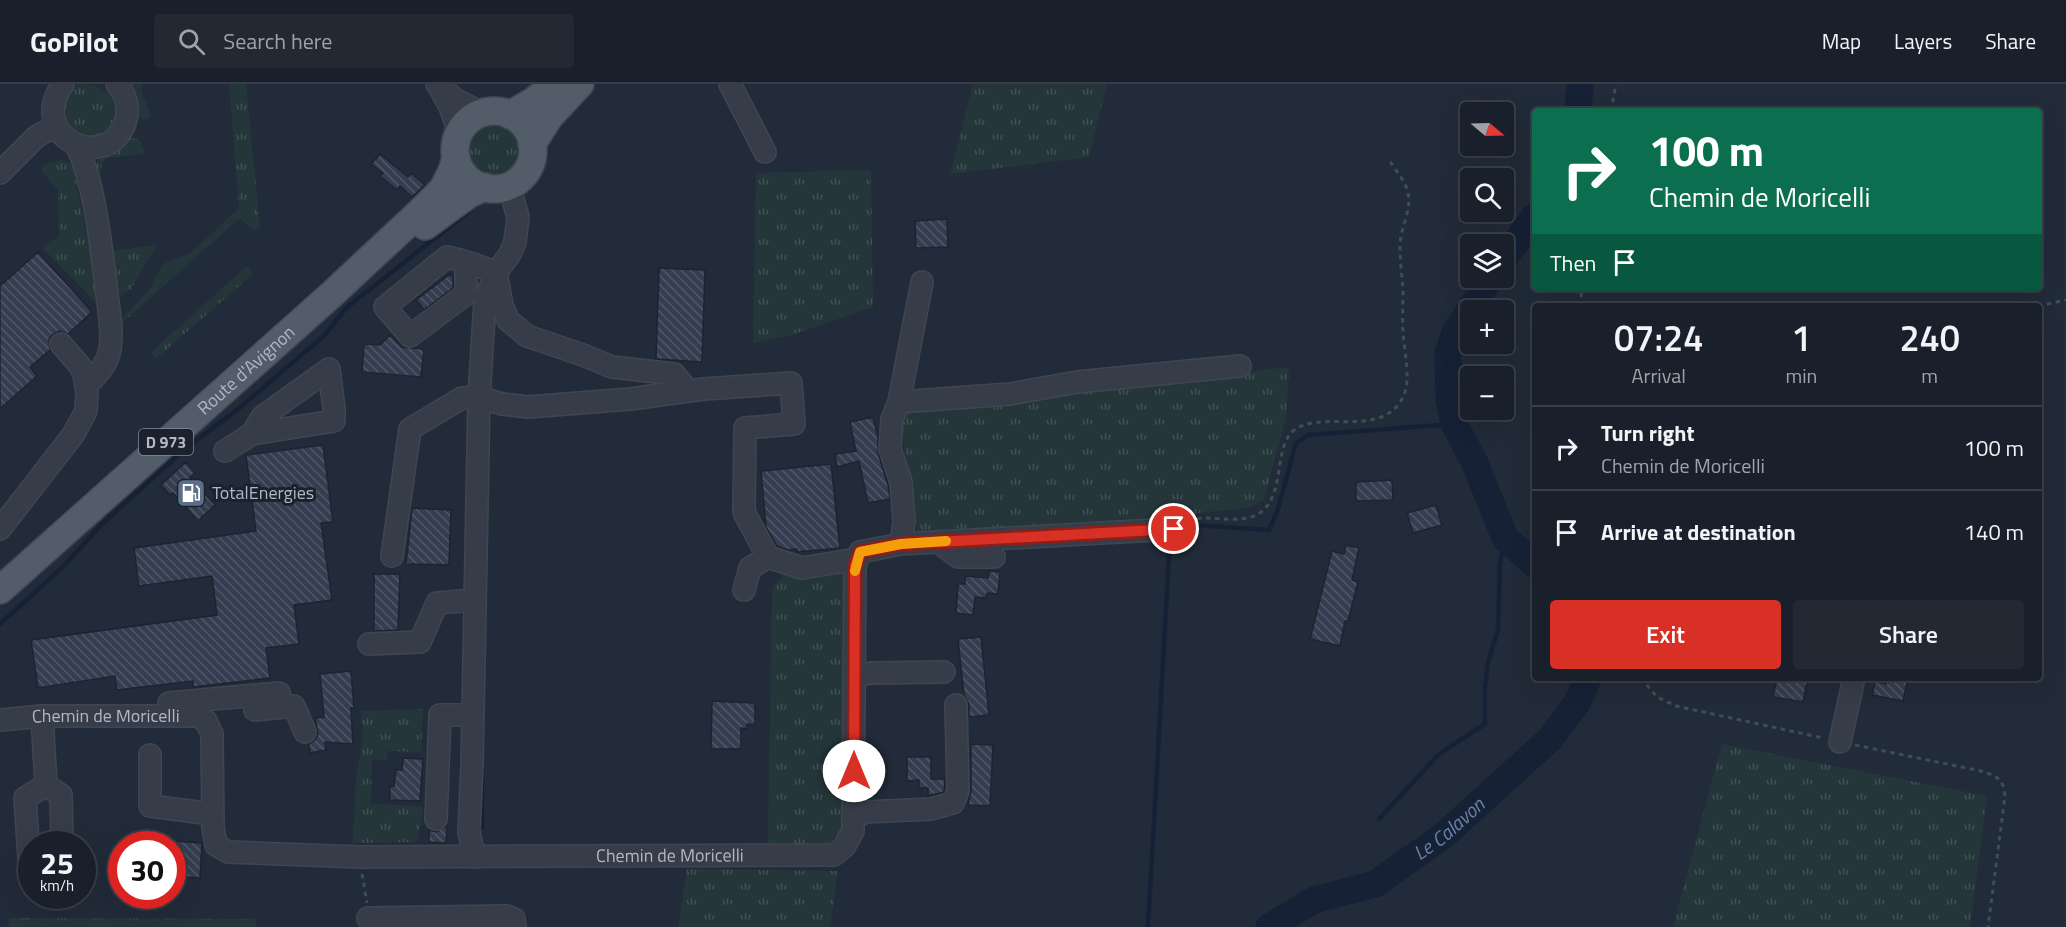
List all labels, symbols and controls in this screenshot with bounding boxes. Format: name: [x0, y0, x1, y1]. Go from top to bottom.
search box: [154, 14, 574, 68]
text: GoPilot: [30, 20, 118, 63]
text: Search here: [223, 24, 332, 58]
icon: search: [175, 25, 208, 58]
text: Map: [1822, 25, 1861, 57]
text: Layers: [1894, 25, 1952, 57]
text: Share: [1985, 25, 2036, 57]
north arrow: [1460, 102, 1514, 156]
map controls: [1460, 102, 1514, 420]
text: 100 m: [1649, 118, 1764, 182]
icon: right: [1550, 132, 1628, 210]
button: search: [1460, 168, 1514, 222]
text: Chemin de Moricelli: [1649, 176, 1870, 217]
button: layers: [1460, 234, 1514, 288]
text: Then: [1550, 246, 1596, 280]
icon: arrive: [1608, 246, 1641, 279]
button: +: [1460, 300, 1514, 354]
text: 07:24: [1614, 310, 1703, 365]
text: 1: [1791, 310, 1811, 365]
text: 240: [1899, 310, 1960, 365]
street label: Route d'Avignon: [191, 319, 301, 421]
text: Arrival: [1632, 360, 1686, 391]
text: min: [1785, 360, 1817, 391]
text: m: [1921, 360, 1938, 391]
button: −: [1460, 366, 1514, 420]
text: Turn right: [1601, 416, 1695, 450]
road number: D 973: [139, 429, 193, 455]
text: 100 m: [1964, 431, 2024, 465]
icon: right: [1550, 432, 1583, 465]
text: Chemin de Moricelli: [1601, 450, 1765, 481]
fuel station icon: TotalEnergies: [175, 477, 207, 509]
place label: TotalEnergies: [212, 479, 314, 506]
pin: [1148, 503, 1199, 554]
icon: arrive: [1157, 512, 1190, 545]
text: Arrive at destination: [1601, 515, 1796, 549]
text: 140 m: [1964, 515, 2024, 549]
icon: arrive: [1550, 516, 1583, 549]
button: Exit: [1550, 600, 1781, 669]
button: Share: [1793, 600, 2024, 669]
street label: Chemin de Moricelli: [31, 702, 180, 730]
position arrow: [822, 739, 886, 803]
water label: Le Calavon: [1407, 789, 1492, 867]
speed limit sign: 30: [108, 831, 186, 909]
text: 25: [40, 840, 74, 886]
street label: Chemin de Moricelli: [596, 841, 744, 869]
text: km/h: [40, 874, 74, 897]

